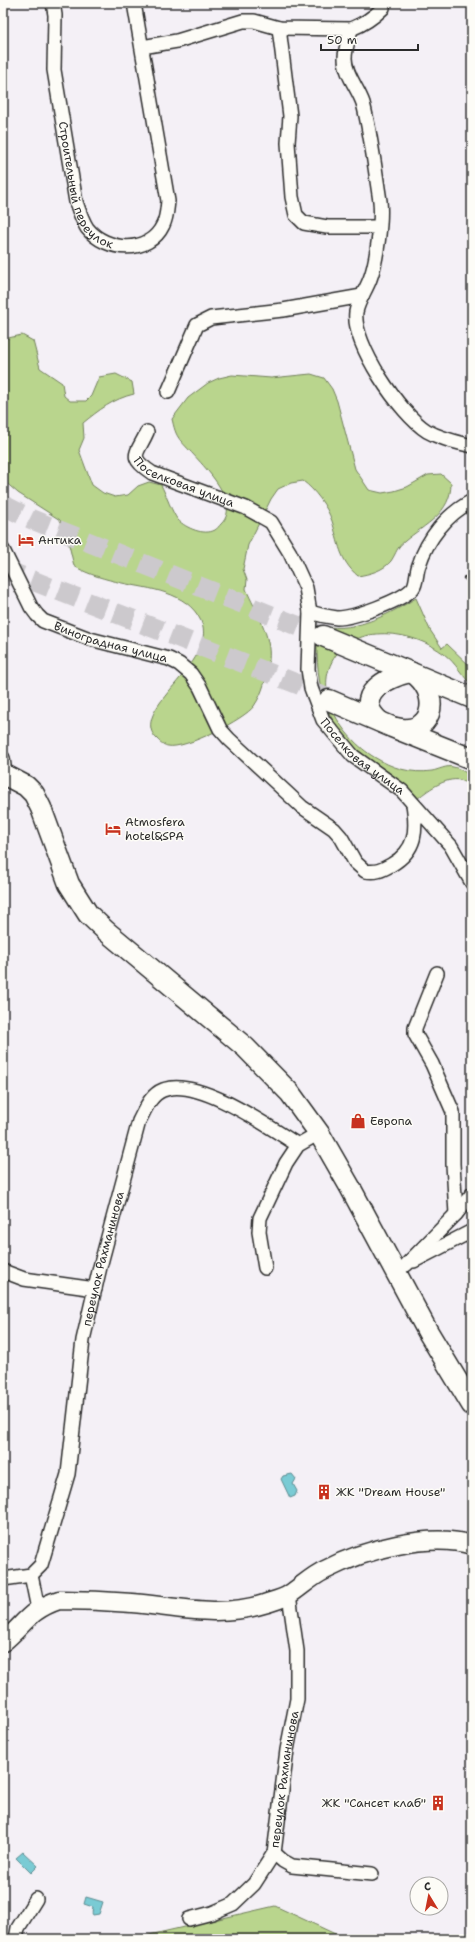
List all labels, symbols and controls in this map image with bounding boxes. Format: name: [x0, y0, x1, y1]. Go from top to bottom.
scale bar: [321, 26, 418, 52]
text: 50 m: [327, 32, 357, 48]
street label: Строительный переулок: [55, 120, 116, 253]
street label: Поселковая улица: [130, 454, 237, 511]
hotel icon: Антика: [17, 531, 35, 549]
place label: Антика: [38, 532, 82, 548]
street label: Виноградная улица: [51, 618, 170, 666]
street label: Поселковая улица: [317, 715, 408, 799]
place label: Atmosfera hotel&SPA: [125, 814, 185, 844]
hotel icon: Atmosfera hotel&SPA: [104, 820, 122, 838]
shop icon: Европа: [349, 1112, 367, 1130]
place label: Европа: [370, 1113, 413, 1129]
street label: переулок Рахманинова: [79, 1189, 128, 1328]
building icon: ЖК "Dream House": [315, 1483, 333, 1501]
place label: ЖК "Dream House": [336, 1484, 445, 1500]
street label: переулок Рахманинова: [267, 1709, 303, 1849]
building icon: ЖК "Сансет клаб": [429, 1794, 447, 1812]
place label: ЖК "Сансет клаб": [322, 1795, 426, 1811]
north arrow: [409, 1876, 449, 1916]
text: С: [423, 1879, 432, 1895]

